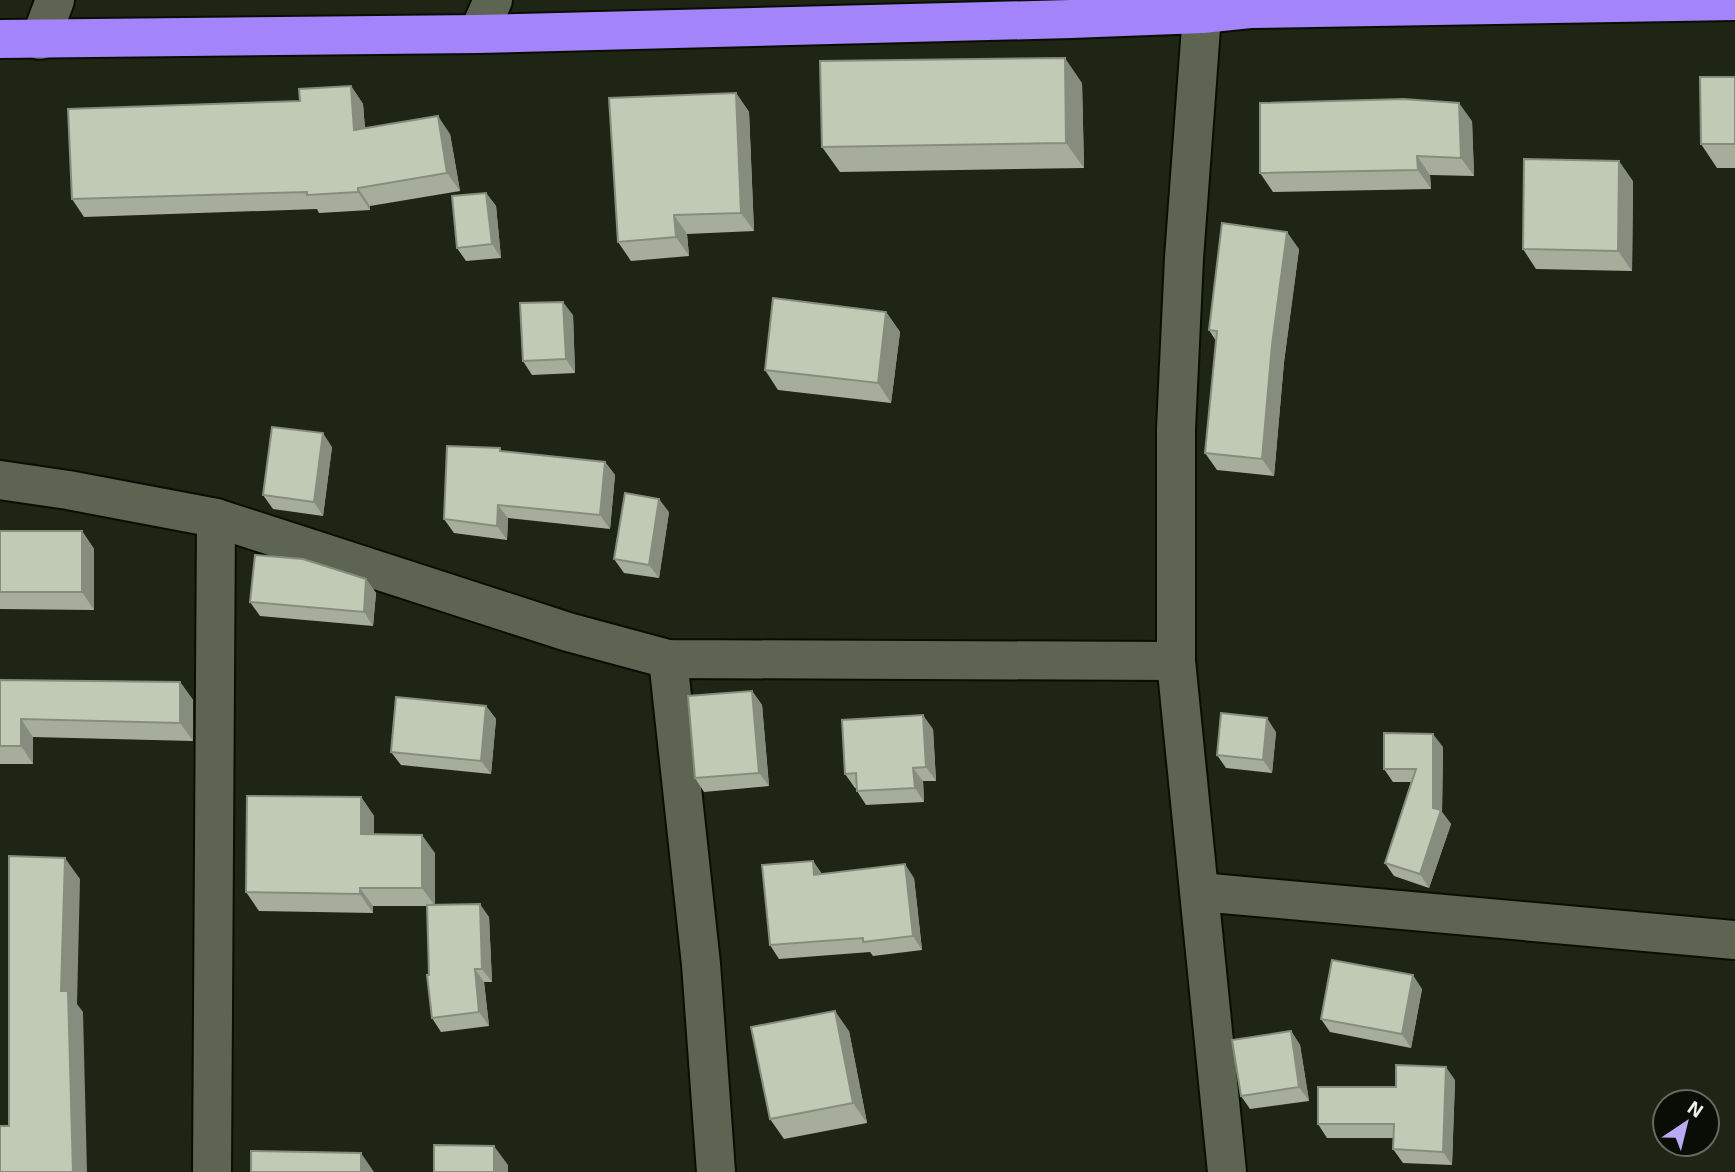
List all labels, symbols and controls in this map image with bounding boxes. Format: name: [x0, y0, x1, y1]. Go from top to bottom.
north arrow: [1651, 1088, 1721, 1158]
text: N: [1684, 1095, 1708, 1122]

